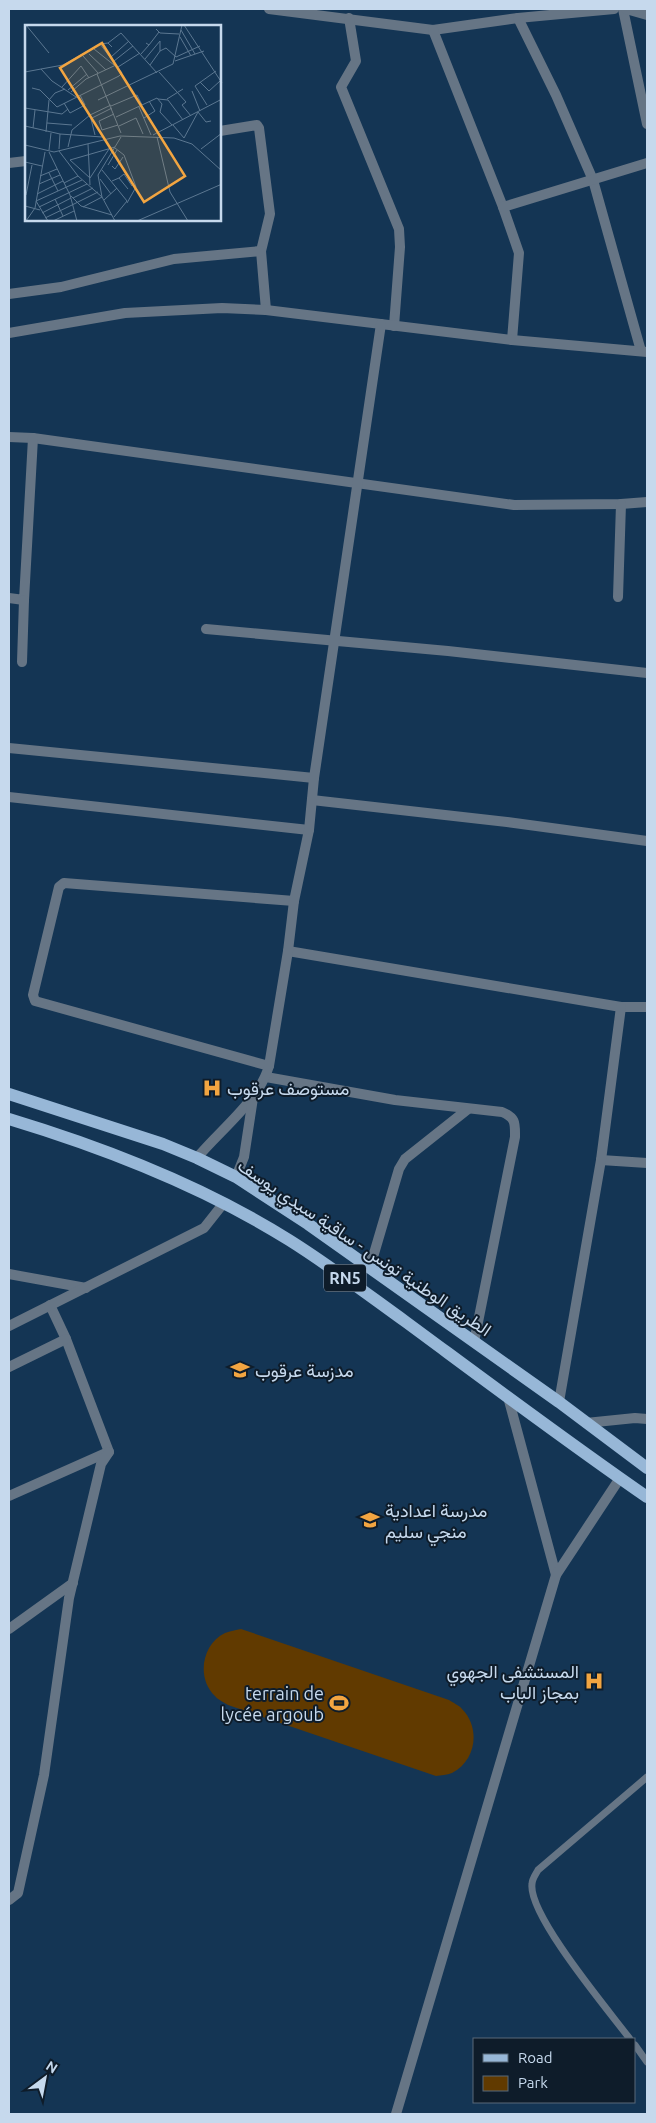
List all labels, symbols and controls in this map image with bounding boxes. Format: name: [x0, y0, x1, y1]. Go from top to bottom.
inset map: [25, 25, 221, 221]
hospital icon: مستوصف عرقوب: [201, 1077, 223, 1099]
place label: مستوصف عرقوب: [227, 1078, 349, 1100]
street label: الطريق الوطنية تونس - ساقية سيدي يوسف: [231, 1154, 495, 1345]
road number: RN5: [324, 1264, 366, 1292]
school or university icon: مدزسة عرقوب: [229, 1359, 251, 1381]
place label: مدزسة عرقوب: [255, 1360, 354, 1382]
place label: مدرسة اعدادية منجي سليم: [385, 1500, 487, 1547]
school or university icon: مدرسة اعدادية منجي سليم: [359, 1509, 381, 1531]
place label: المستشفى الجهوي بمجاز الباب: [446, 1661, 579, 1704]
hospital icon: المستشفى الجهوي بمجاز الباب: [583, 1670, 605, 1692]
place label: terrain de lycée argoub: [221, 1683, 324, 1724]
sports icon: terrain de lycée argoub: [328, 1692, 350, 1714]
legend: [473, 2038, 636, 2103]
text: Road: [518, 2049, 553, 2066]
north arrow: [20, 2053, 70, 2103]
text: N: [43, 2057, 61, 2077]
text: Park: [518, 2074, 548, 2091]

